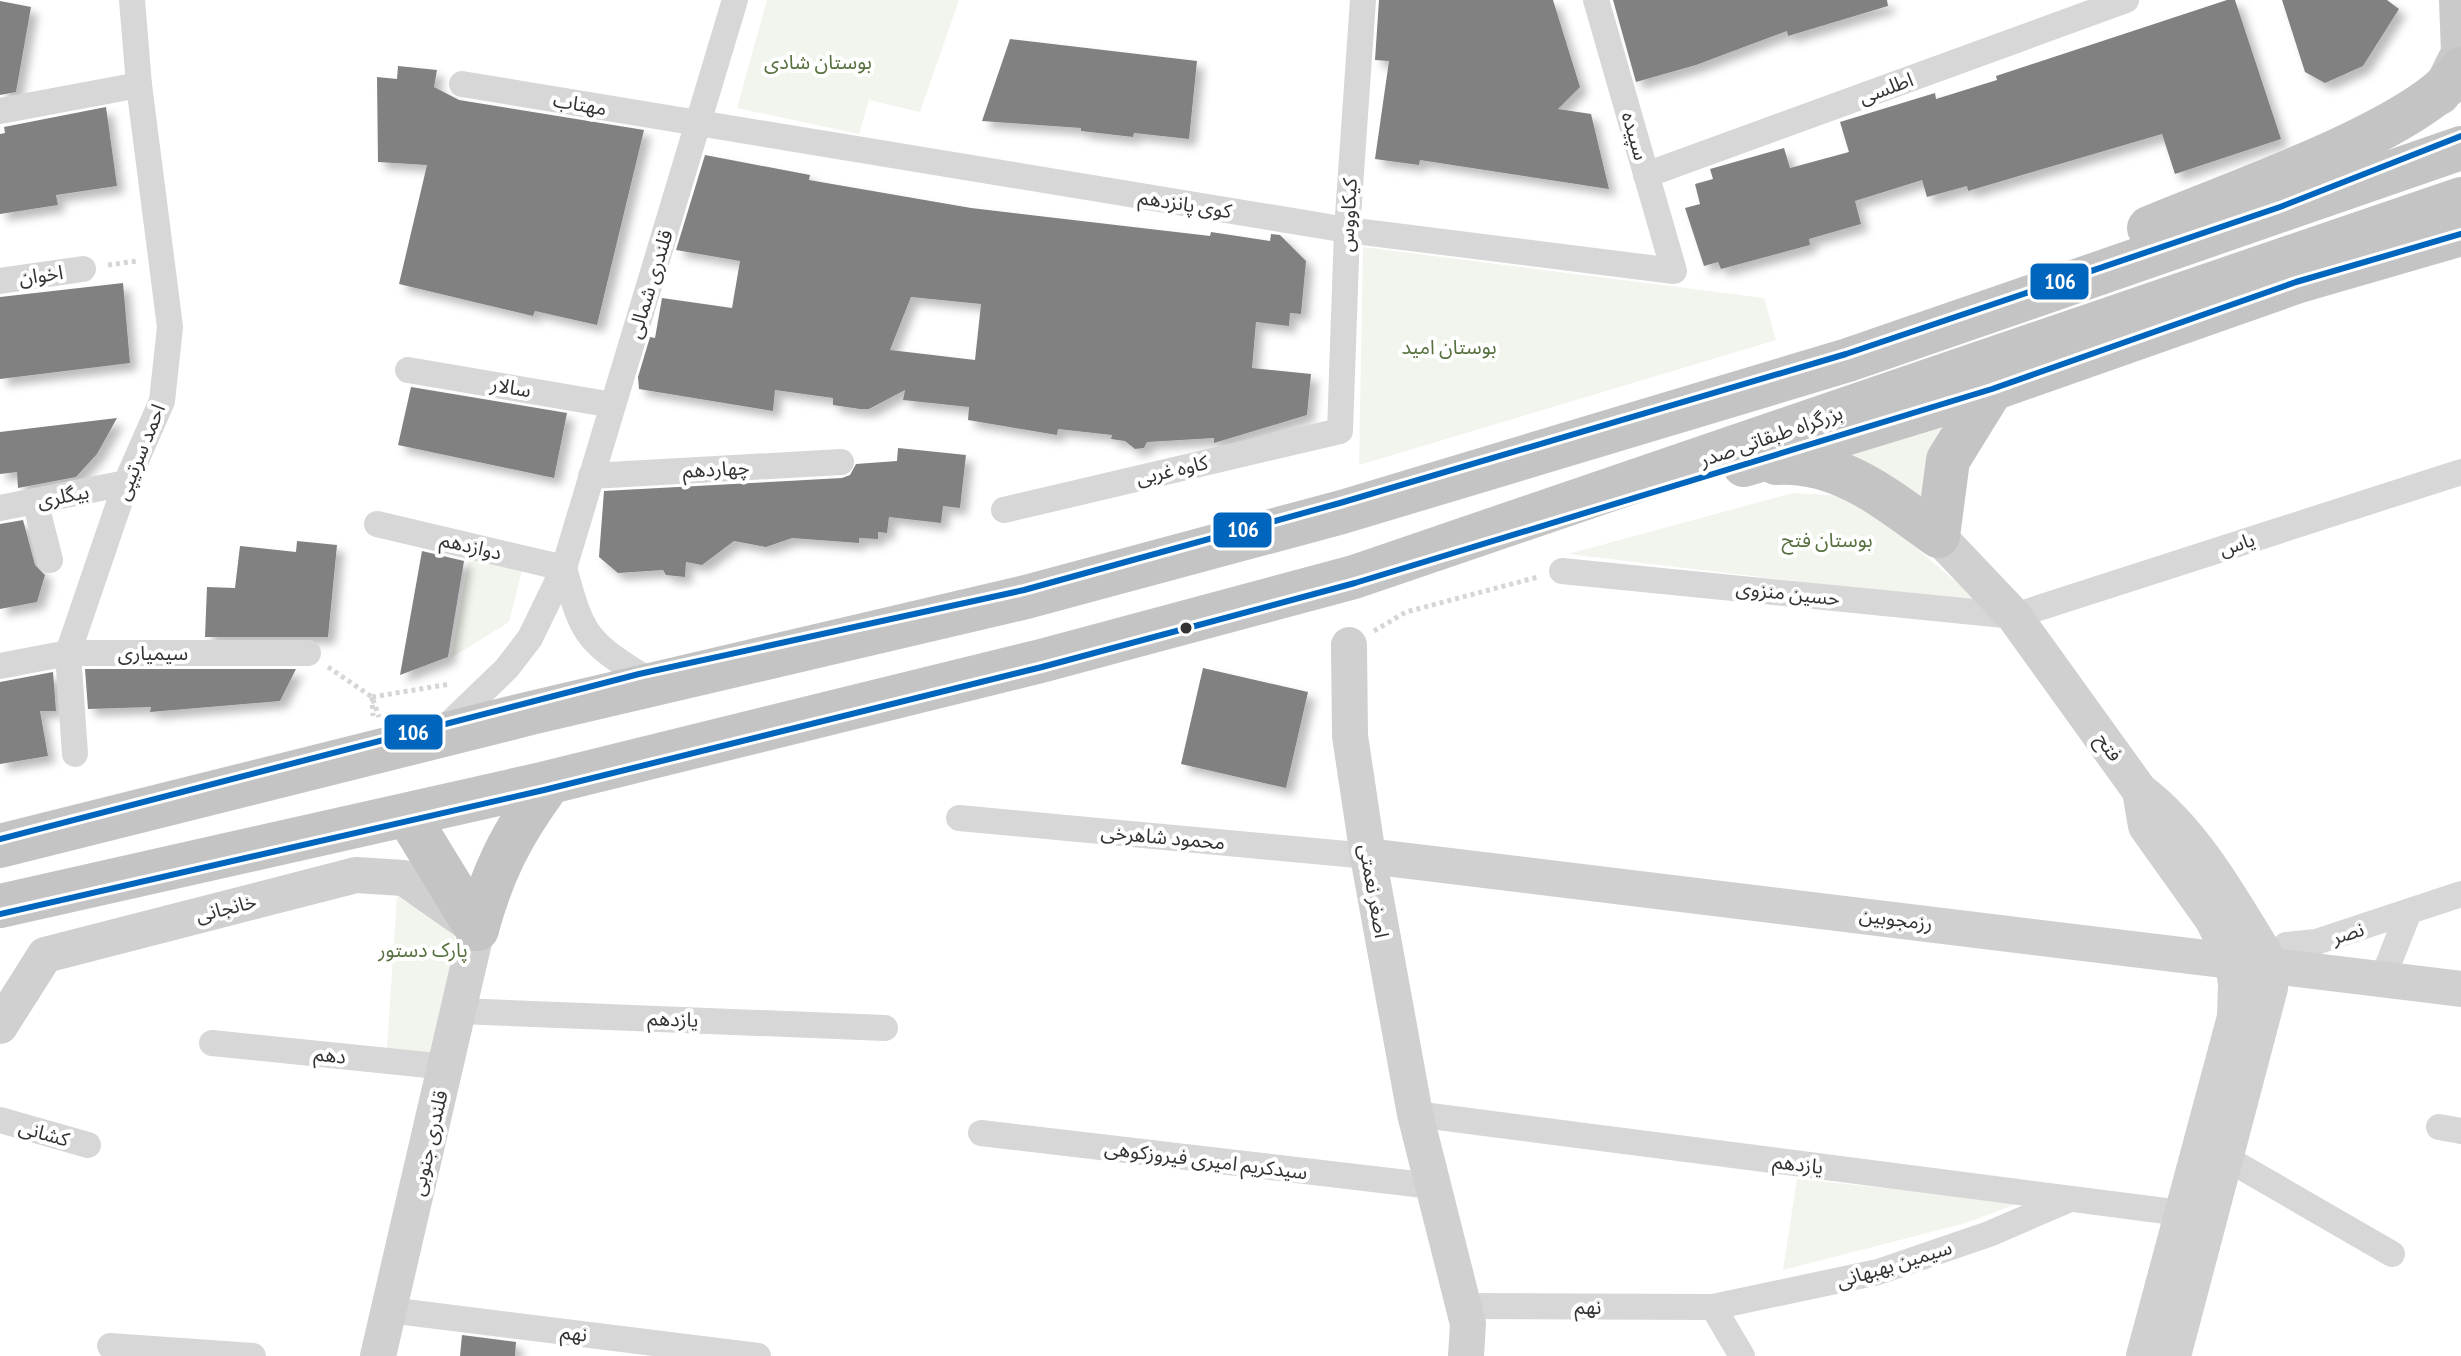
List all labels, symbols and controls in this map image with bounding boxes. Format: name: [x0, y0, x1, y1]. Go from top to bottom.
park label: بوستان شادی: [764, 49, 872, 75]
street label: اطلسی: [1855, 66, 1917, 110]
street label: مهتاب: [551, 87, 609, 121]
street label: سپیده: [1616, 109, 1654, 163]
street label: کیکاووس: [1333, 177, 1363, 253]
street label: کوی پانزدهم: [1136, 184, 1234, 226]
street label: قلندری شمالی: [621, 226, 679, 341]
street label: اخوان: [17, 259, 65, 291]
line badge: 106: [2029, 262, 2090, 301]
text: 106: [2044, 267, 2076, 295]
park label: بوستان امید: [1401, 334, 1497, 360]
street label: سالار: [488, 371, 533, 403]
street label: بزرگراه طبقاتی صدر: [1695, 399, 1846, 473]
street label: احمد سرتیپی: [109, 400, 171, 504]
street label: کاوه غربی: [1134, 449, 1211, 491]
street label: چهاردهم: [682, 454, 750, 486]
street label: بیگلری: [35, 478, 91, 514]
line badge: 106: [1212, 511, 1273, 549]
text: 106: [1227, 515, 1259, 543]
street label: دوازدهم: [437, 526, 504, 568]
street label: یاس: [2216, 526, 2258, 562]
park label: بوستان فتح: [1781, 527, 1873, 555]
street label: حسین منزوی: [1735, 575, 1841, 611]
unlabelled marker: [1178, 620, 1194, 636]
street label: سیمیاری: [118, 640, 188, 666]
line badge: 106: [383, 713, 444, 751]
text: 106: [397, 718, 429, 746]
street label: فتح: [2088, 727, 2128, 768]
street label: محمود شاهرخی: [1100, 819, 1226, 855]
street label: اصغر نعمتی: [1353, 842, 1395, 940]
street label: خانجانی: [193, 888, 259, 928]
street label: رزمجوبین: [1858, 902, 1934, 936]
street label: نصر: [2328, 916, 2367, 950]
park label: پارک دستور: [377, 937, 468, 963]
street label: یازدهم: [647, 1005, 699, 1035]
street label: دهم: [312, 1040, 347, 1072]
street label: قلندری جنوبی: [404, 1088, 454, 1198]
street label: کشانی: [16, 1113, 73, 1153]
street label: سیدکریم امیری فیروزکوهی: [1103, 1135, 1309, 1187]
street label: یازدهم: [1771, 1148, 1825, 1182]
street label: سیمین بهبهانی: [1833, 1234, 1955, 1294]
street label: نهم: [1575, 1294, 1601, 1322]
street label: نهم: [559, 1318, 589, 1350]

